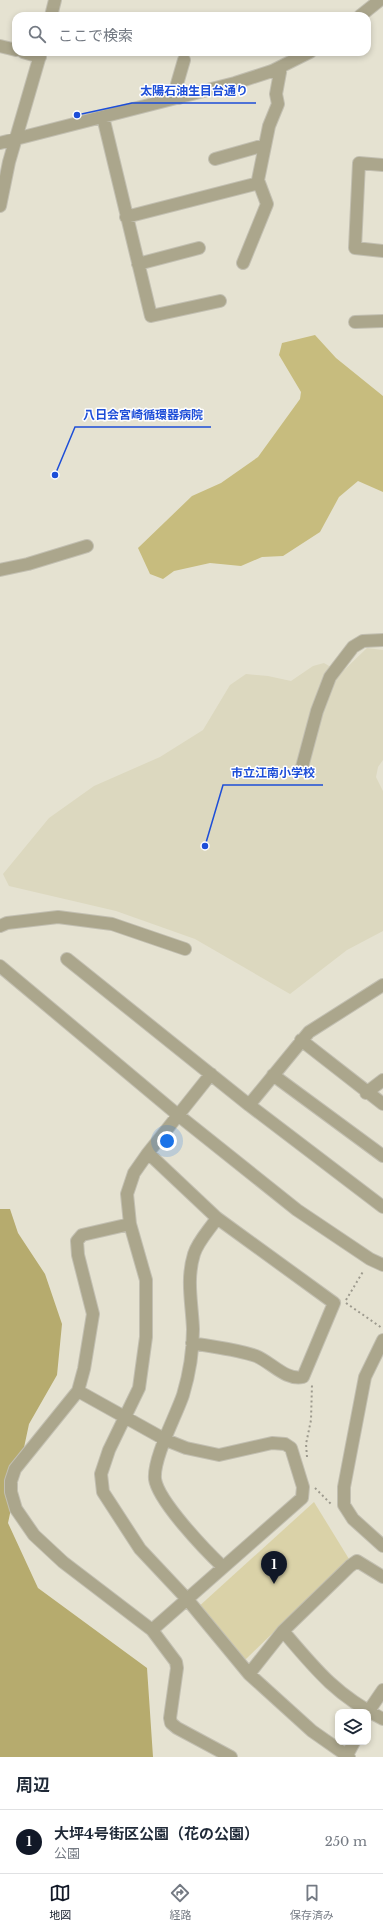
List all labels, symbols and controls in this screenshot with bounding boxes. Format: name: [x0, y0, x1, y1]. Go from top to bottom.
search box: [12, 12, 371, 56]
icon: search: [26, 23, 48, 45]
text: ここで検索: [58, 26, 133, 45]
callout: 太陽石油生目台通り: [132, 79, 256, 103]
text: 太陽石油生目台通り: [140, 83, 248, 98]
callout: 八日会宮崎循環器病院: [75, 403, 211, 427]
text: 八日会宮崎循環器病院: [83, 407, 203, 422]
callout: 市立江南小学校: [223, 761, 323, 785]
text: 市立江南小学校: [231, 765, 315, 780]
your location: [157, 1131, 177, 1151]
pin: 1: [261, 1551, 287, 1584]
map controls: [335, 1709, 371, 1745]
button: layers: [335, 1709, 371, 1745]
text: 周辺: [16, 1775, 50, 1796]
text: 大坪4号街区公園（花の公園）: [54, 1824, 259, 1843]
text: 1: [26, 1833, 32, 1850]
text: 250 m: [325, 1833, 367, 1850]
text: 公園: [54, 1845, 80, 1862]
tab: 地図: [49, 1882, 71, 1922]
tab: 経路: [169, 1882, 191, 1922]
tab: 保存済み: [290, 1882, 334, 1922]

